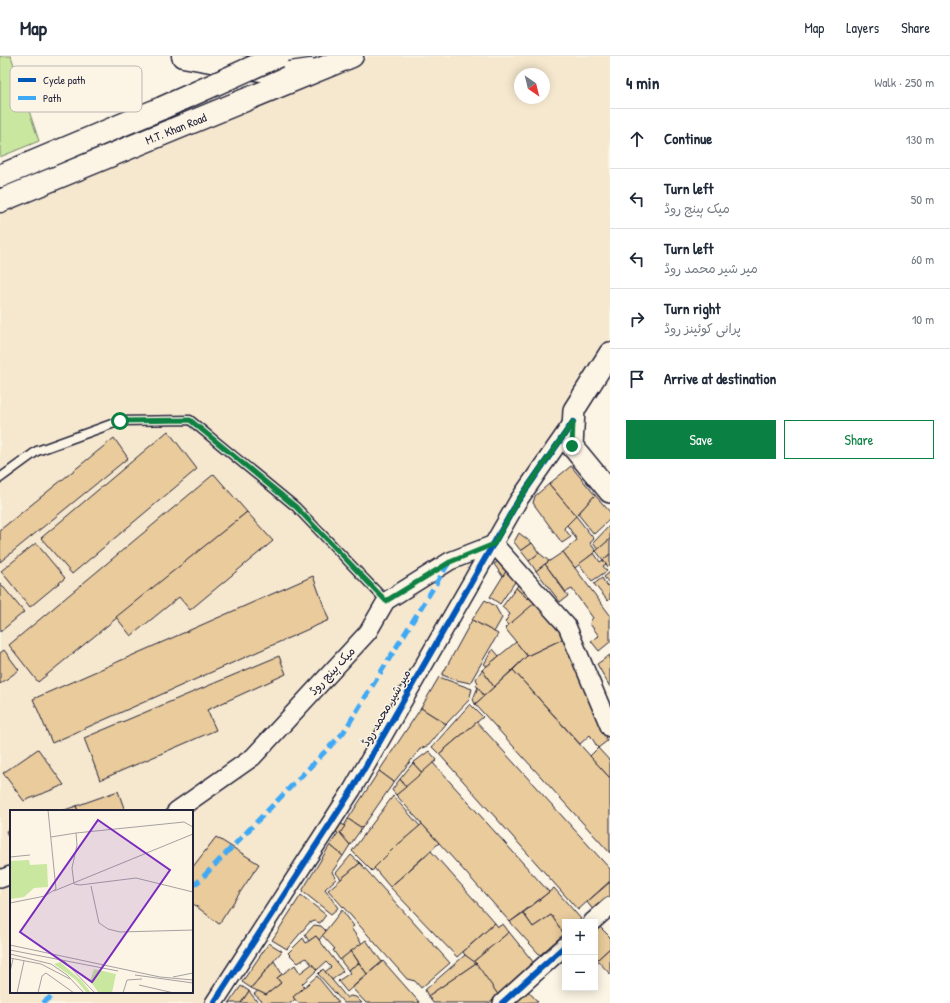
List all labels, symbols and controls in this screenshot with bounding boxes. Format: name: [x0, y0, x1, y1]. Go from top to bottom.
text: Map: [20, 15, 47, 41]
text: Map: [804, 18, 824, 37]
text: Layers: [846, 18, 879, 37]
text: Share: [901, 18, 930, 37]
legend: [10, 66, 142, 112]
north arrow: [514, 68, 550, 104]
text: 4 min: [626, 71, 659, 94]
text: Cycle path: [43, 73, 86, 87]
text: Walk · 250 m: [874, 73, 934, 91]
text: Path: [43, 91, 61, 105]
street label: M.T. Khan Road: [143, 108, 209, 149]
icon: ahead: [626, 128, 648, 150]
text: Continue: [664, 128, 712, 149]
text: 130 m: [906, 130, 934, 148]
text: Turn left: [664, 178, 714, 199]
icon: left: [626, 188, 648, 210]
text: 50 m: [911, 190, 934, 208]
text: میک ہینچ روڈ: [664, 199, 730, 217]
text: Turn left: [664, 238, 714, 259]
icon: left: [626, 248, 648, 270]
text: 60 m: [911, 250, 934, 268]
text: میر شیر محمد روڈ: [664, 259, 758, 277]
text: Turn right: [664, 298, 720, 319]
icon: right: [626, 308, 648, 330]
text: 10 m: [912, 310, 934, 328]
text: پرانی کوئینز روڈ: [664, 319, 741, 337]
icon: arrive: [626, 368, 648, 390]
text: Arrive at destination: [664, 368, 776, 389]
route start: [111, 412, 129, 430]
button: Save: [626, 420, 776, 459]
button: Share: [784, 420, 934, 459]
route end: [563, 437, 581, 455]
street label: میک ہینچ روڈ: [305, 643, 359, 699]
street label: میر شیر محمد روڈ: [357, 666, 415, 750]
inset map: [10, 810, 193, 993]
map controls: [562, 919, 598, 991]
button: +: [562, 919, 598, 955]
button: −: [562, 955, 598, 991]

